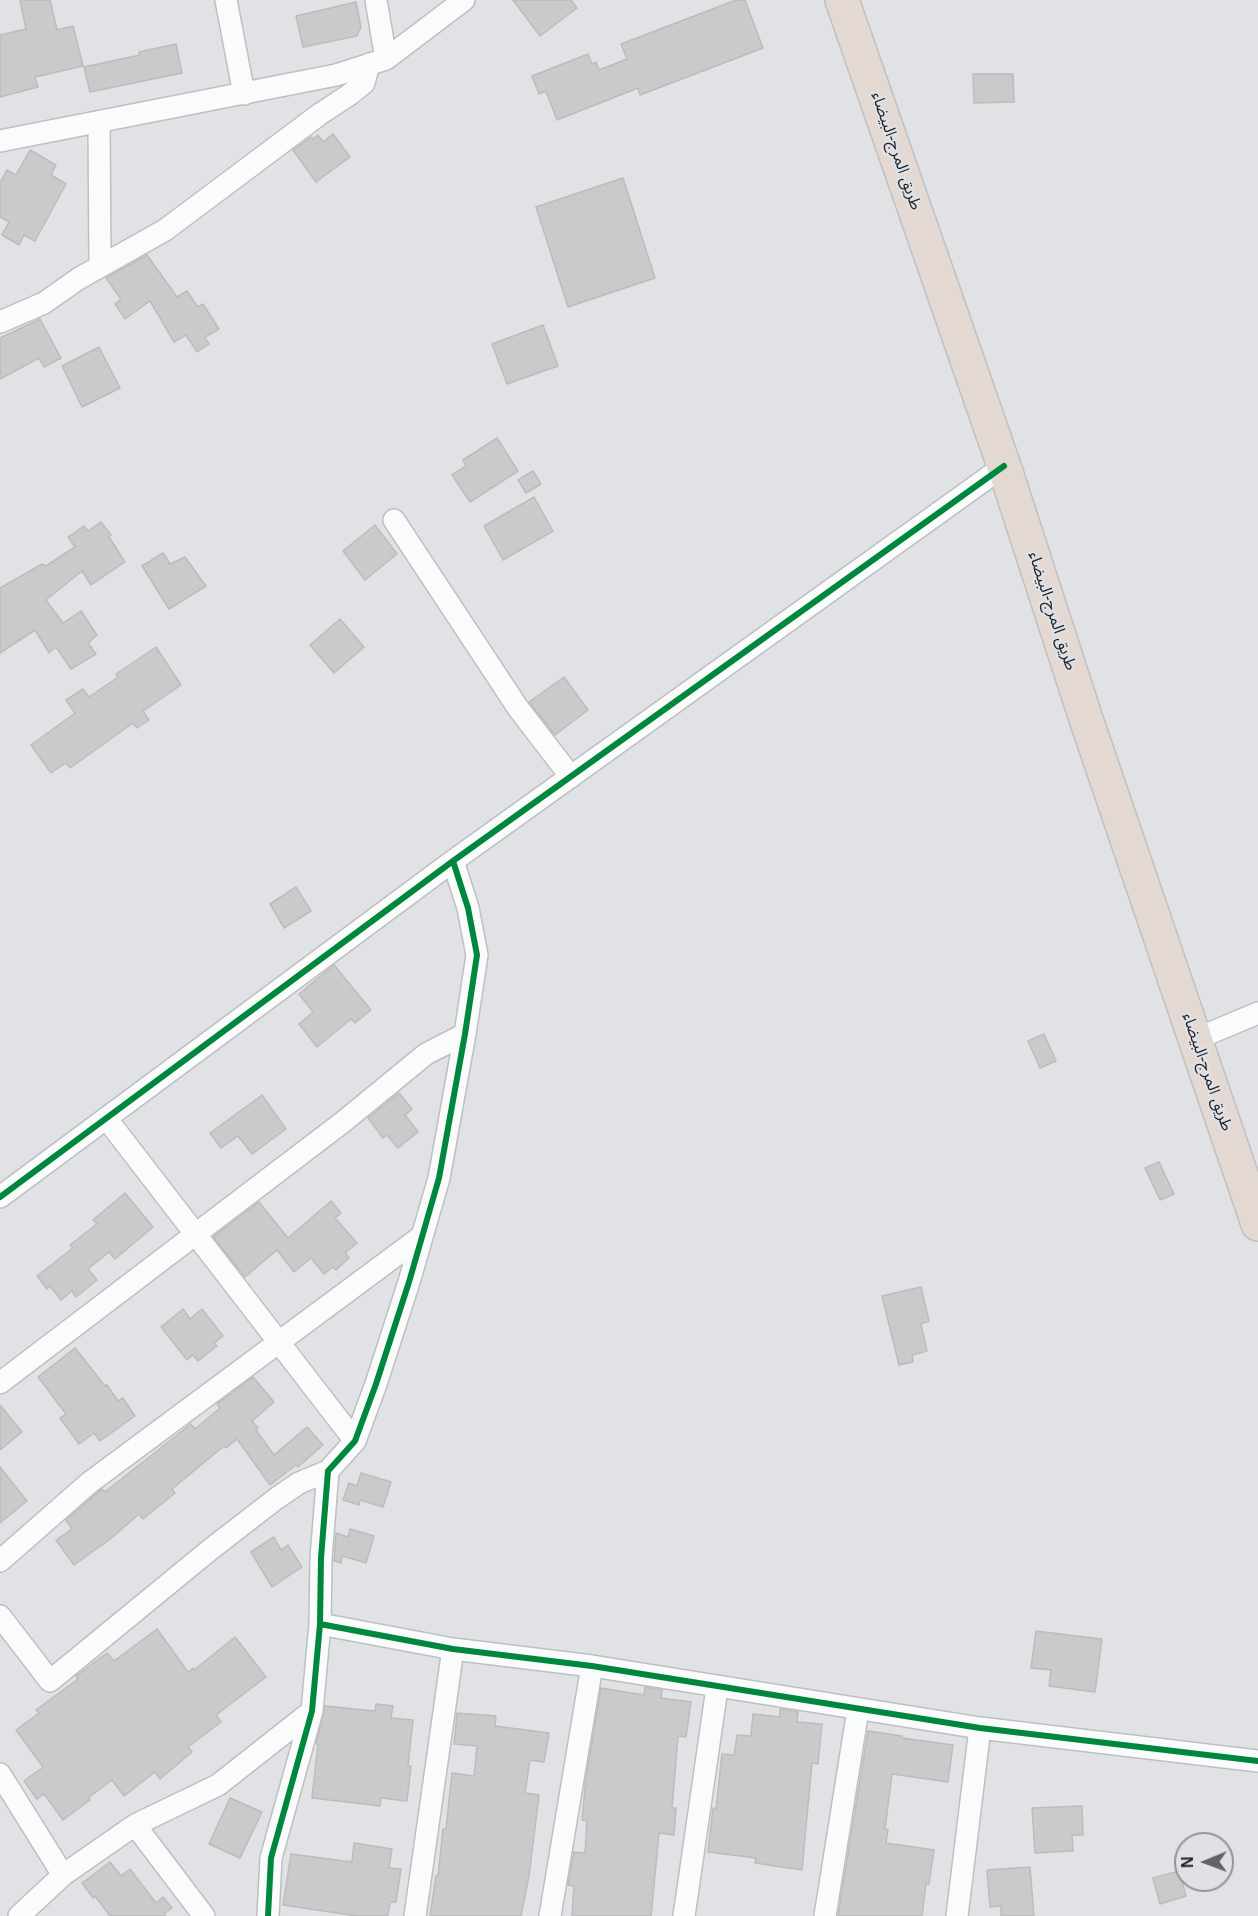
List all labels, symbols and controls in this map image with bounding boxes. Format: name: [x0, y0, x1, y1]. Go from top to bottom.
street label: طريق المرج-البيضاء: [867, 89, 925, 213]
street label: طريق المرج-البيضاء: [1024, 549, 1080, 673]
street label: طريق المرج-البيضاء: [1178, 1010, 1236, 1134]
north arrow: [1174, 1832, 1234, 1892]
text: N: [1179, 1856, 1196, 1868]

